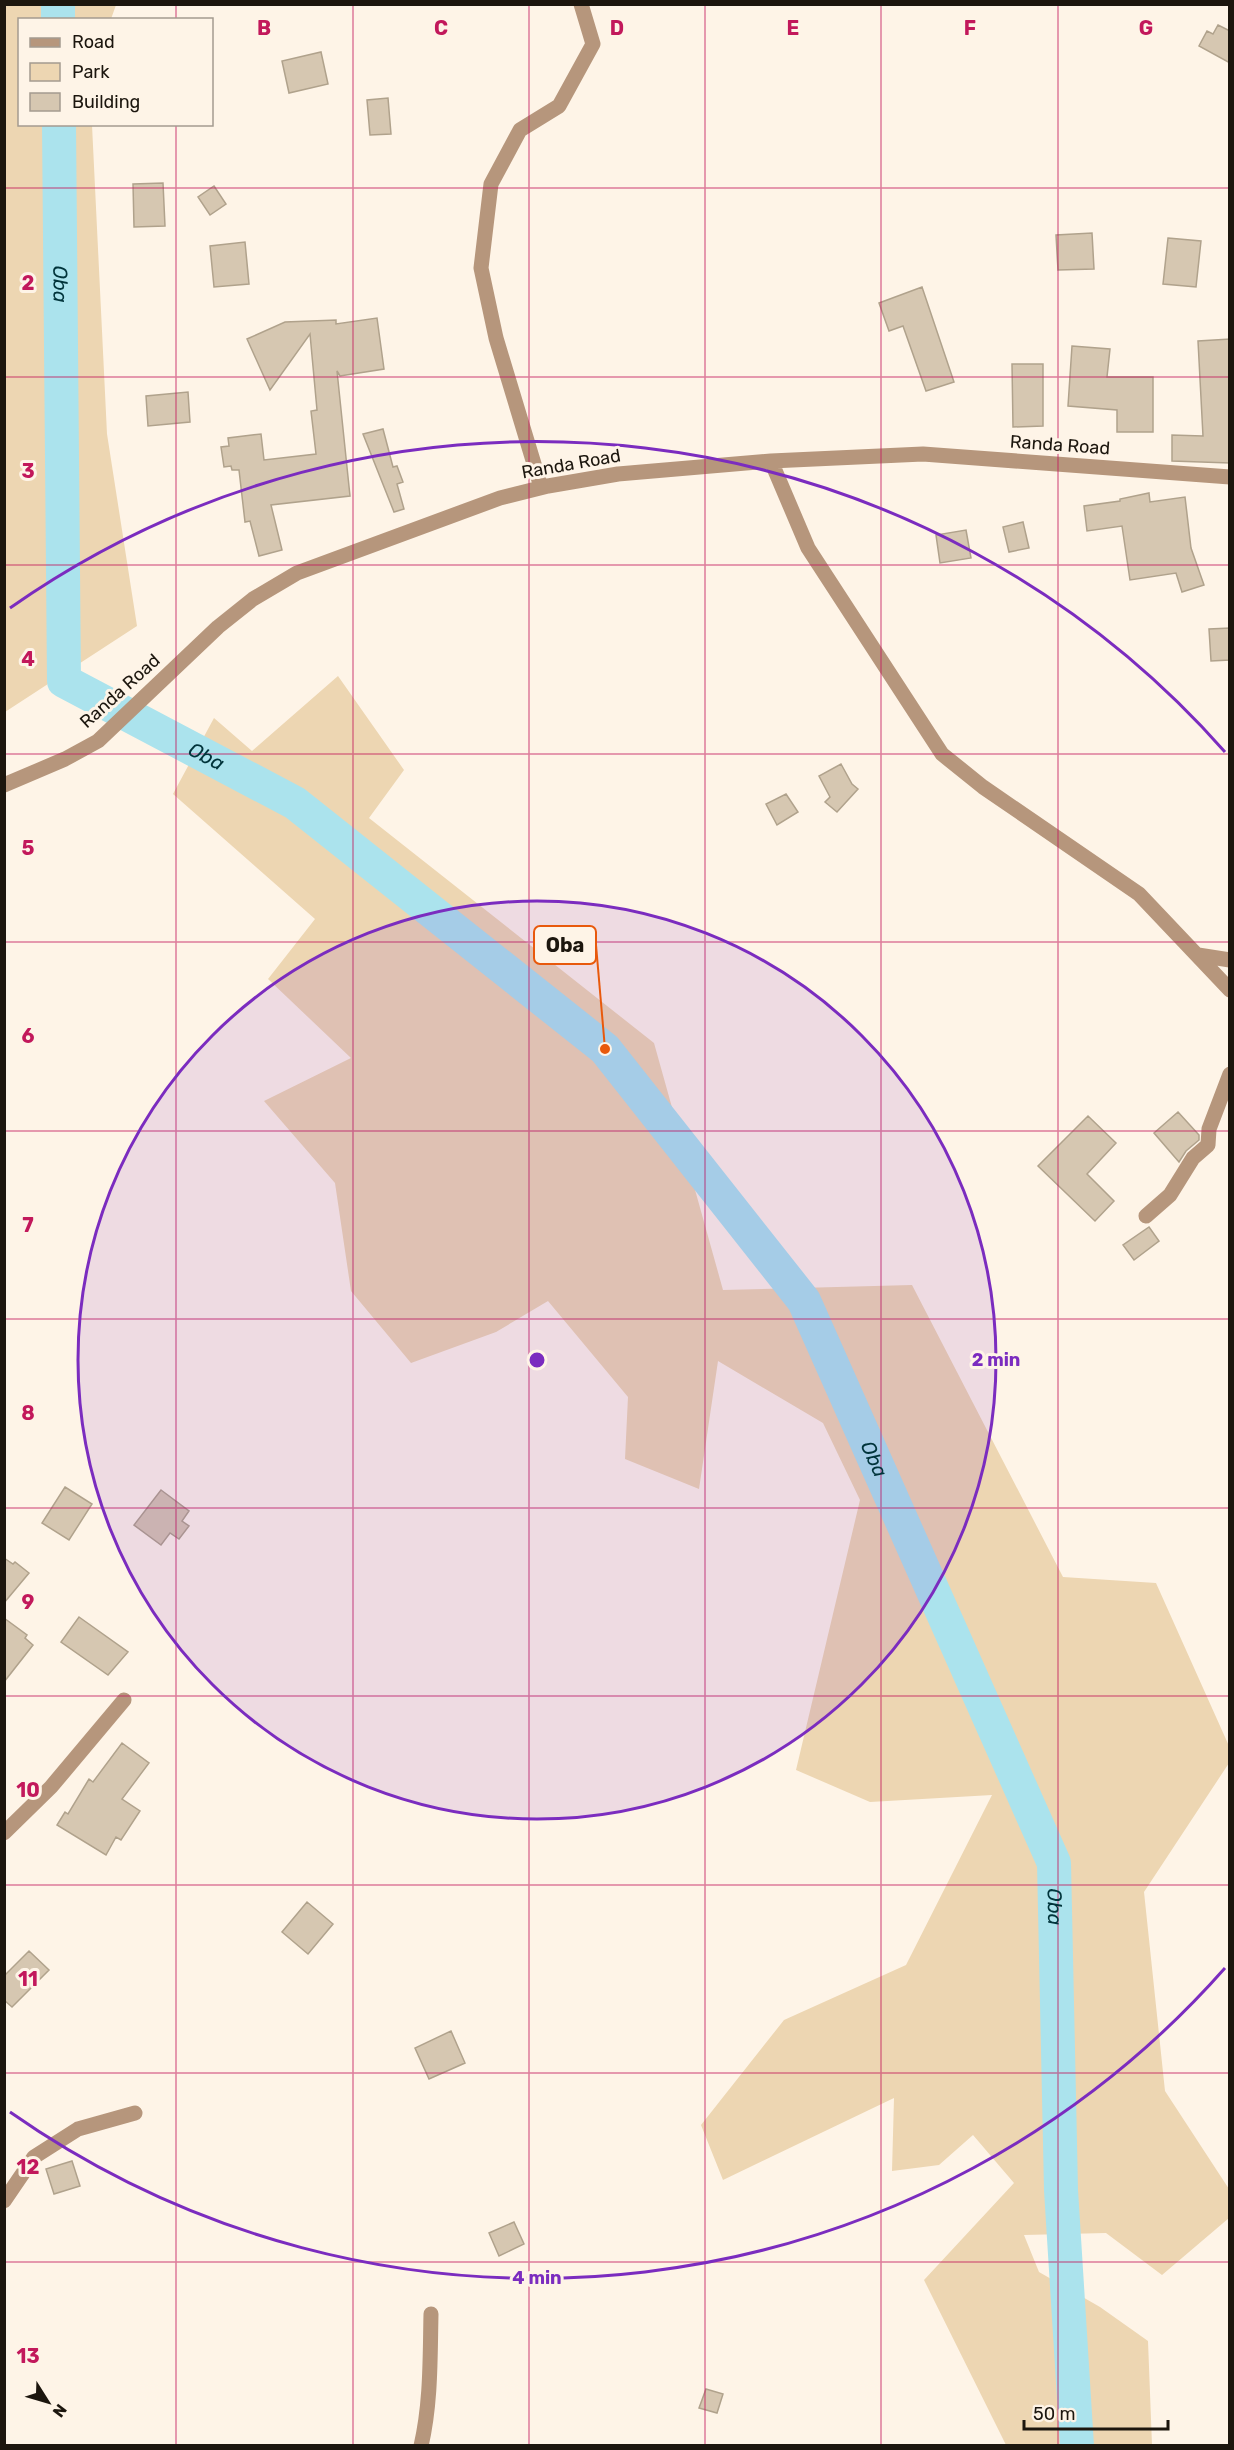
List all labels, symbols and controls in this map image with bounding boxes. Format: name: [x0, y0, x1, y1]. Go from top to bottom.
text: B: [257, 16, 271, 40]
text: C: [434, 16, 448, 40]
text: D: [610, 16, 624, 40]
text: E: [787, 16, 799, 40]
text: F: [964, 16, 976, 40]
text: G: [1139, 16, 1153, 40]
legend: [18, 18, 213, 126]
text: Road: [72, 31, 115, 53]
text: Park: [72, 61, 110, 83]
text: Building: [72, 91, 140, 113]
water label: Oba: [48, 265, 73, 303]
text: 2: [22, 271, 35, 295]
street label: Randa Road: [1009, 431, 1111, 459]
street label: Randa Road: [520, 444, 622, 484]
text: 3: [21, 459, 35, 483]
text: 4: [21, 647, 35, 671]
street label: Randa Road: [75, 649, 165, 733]
water label: Oba: [184, 737, 229, 776]
text: 5: [22, 836, 35, 860]
callout: Oba: [534, 926, 596, 964]
text: Oba: [546, 933, 584, 957]
text: 6: [21, 1024, 35, 1048]
text: 7: [22, 1213, 34, 1237]
text: 2 min: [972, 1349, 1020, 1371]
centre of rings: [527, 1350, 547, 1370]
text: 8: [21, 1401, 35, 1425]
water label: Oba: [856, 1437, 893, 1481]
text: 9: [22, 1590, 35, 1614]
text: 10: [16, 1778, 40, 1802]
water label: Oba: [1043, 1888, 1067, 1926]
text: 11: [18, 1967, 38, 1991]
text: 12: [17, 2155, 39, 2179]
text: 4 min: [512, 2267, 562, 2289]
text: 13: [16, 2344, 40, 2368]
north arrow: [18, 2372, 78, 2432]
scale bar: [1024, 2393, 1168, 2431]
text: N: [49, 2400, 71, 2421]
text: 50 m: [1033, 2403, 1076, 2425]

